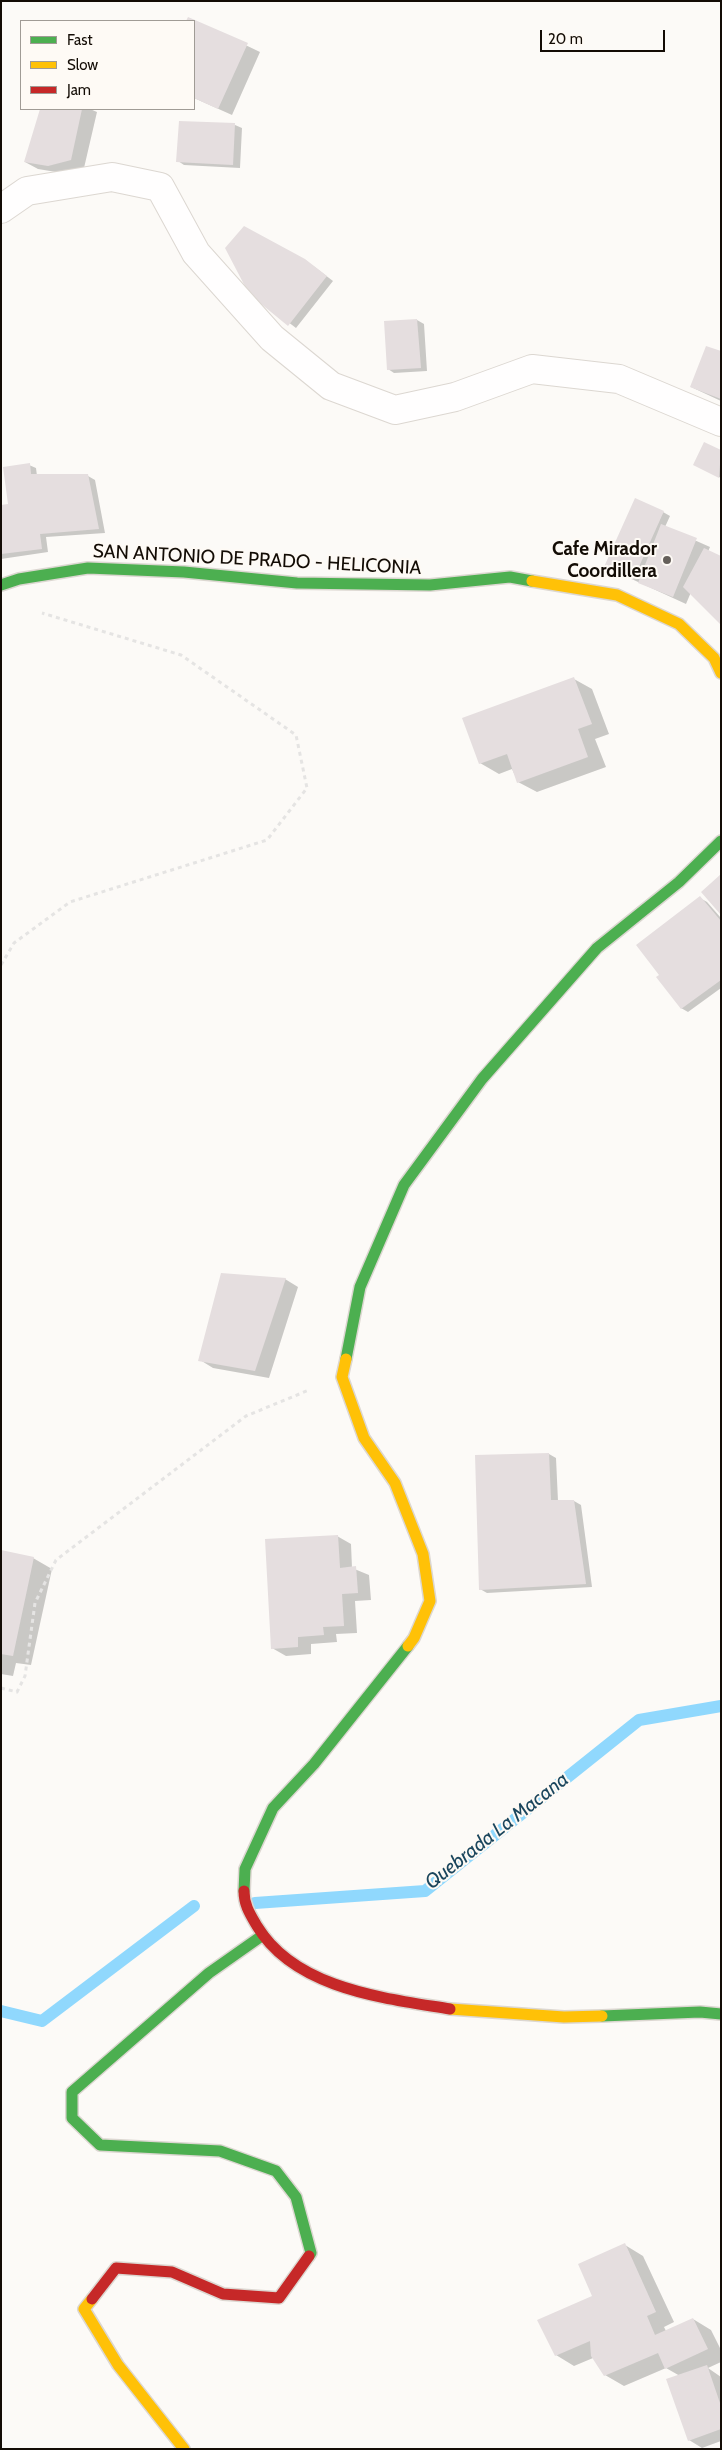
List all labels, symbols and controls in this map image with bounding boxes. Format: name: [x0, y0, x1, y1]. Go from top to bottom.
legend: [20, 20, 195, 110]
scale bar: [542, 20, 667, 52]
text: 20 m: [548, 30, 583, 48]
text: Fast: [67, 31, 92, 49]
text: Slow: [67, 56, 98, 74]
text: Jam: [67, 81, 91, 99]
place label: Cafe Mirador Coordillera: [552, 538, 657, 582]
street label: SAN ANTONIO DE PRADO - HELICONIA: [92, 540, 422, 580]
marker: Cafe Mirador Coordillera: [661, 554, 673, 566]
water label: Quebrada La Macana: [420, 1768, 574, 1894]

